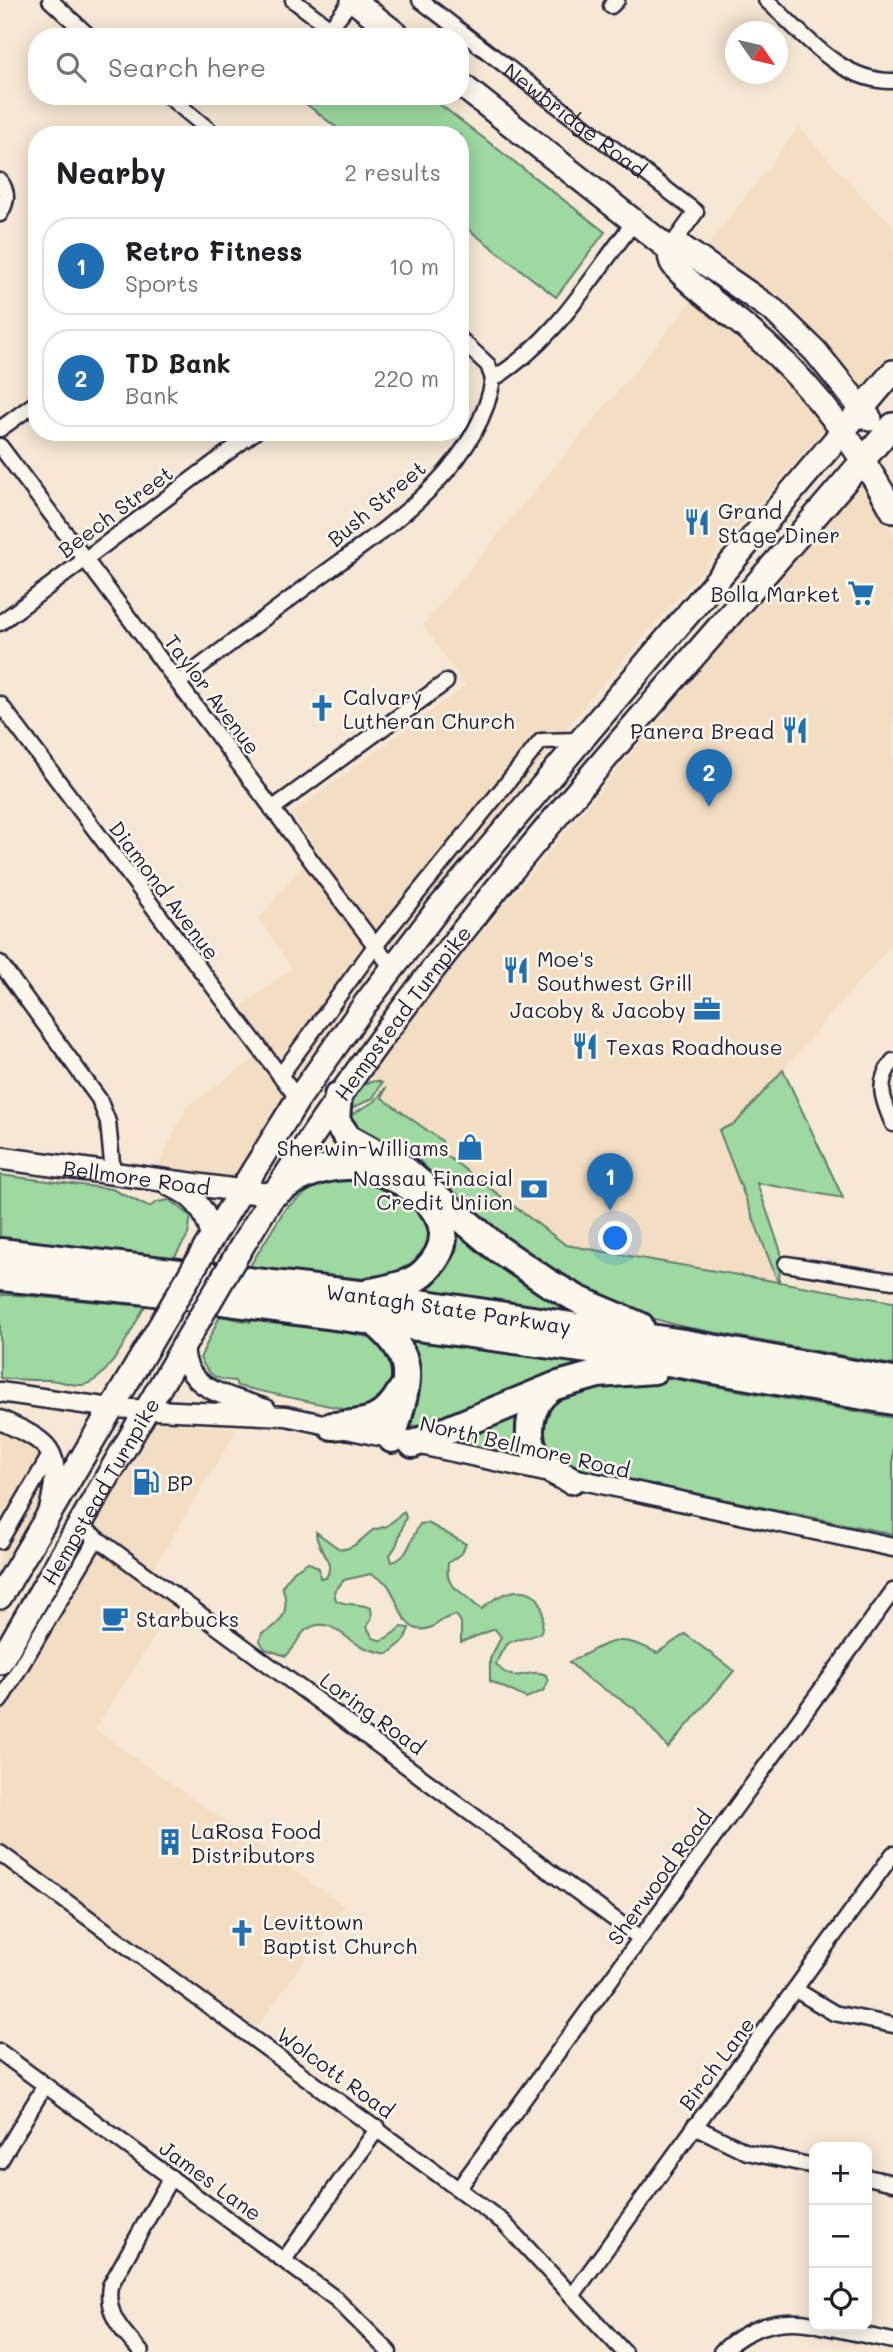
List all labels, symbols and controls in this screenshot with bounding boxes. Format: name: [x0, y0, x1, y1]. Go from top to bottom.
north arrow: [725, 21, 788, 84]
search box: [28, 28, 469, 105]
icon: search: [52, 48, 90, 86]
text: Search here: [108, 50, 266, 84]
street label: Newbridge Road: [499, 56, 652, 183]
text: Nearby: [56, 152, 166, 192]
text: 2 results: [344, 157, 441, 187]
text: Retro Fitness: [125, 234, 302, 268]
text: 1: [76, 251, 86, 281]
text: 10 m: [389, 251, 439, 281]
text: Sports: [125, 268, 199, 298]
text: TD Bank: [125, 346, 231, 380]
text: 2: [75, 363, 87, 393]
text: 220 m: [373, 363, 439, 393]
text: Bank: [125, 380, 179, 410]
street label: Bush Street: [321, 454, 431, 552]
street label: Beech Street: [52, 459, 178, 563]
place label: Grand Stage Diner: [718, 497, 840, 548]
restaurant icon: Grand Stage Diner: [682, 507, 712, 537]
supermarket icon: Bolla Market: [846, 578, 876, 608]
place label: Bolla Market: [710, 580, 840, 607]
street label: Taylor Avenue: [159, 629, 267, 759]
place label: Calvary Lutheran Church: [343, 683, 515, 734]
church icon: Calvary Lutheran Church: [307, 693, 337, 723]
restaurant icon: Panera Bread: [780, 715, 810, 745]
place label: Panera Bread: [630, 717, 774, 744]
pin: 2: [686, 749, 732, 807]
street label: Diamond Avenue: [104, 815, 226, 965]
street label: Hempstead Turnpike: [327, 919, 476, 1105]
place label: Moe's Southwest Grill: [537, 945, 692, 996]
restaurant icon: Moe's Southwest Grill: [501, 955, 531, 985]
office icon: Jacoby & Jacoby: [692, 994, 722, 1024]
place label: Jacoby & Jacoby: [510, 996, 686, 1023]
restaurant icon: Texas Roadhouse: [570, 1031, 600, 1061]
place label: Texas Roadhouse: [606, 1033, 783, 1060]
shop icon: Sherwin-Williams: [455, 1132, 485, 1162]
place label: Sherwin-Williams: [277, 1134, 449, 1161]
street label: Bellmore Road: [61, 1153, 212, 1200]
pin: 1: [587, 1153, 633, 1211]
place label: Nassau Finacial Credit Uniion: [353, 1164, 513, 1215]
bank icon: Nassau Finacial Credit Uniion: [519, 1174, 549, 1204]
your location: [598, 1221, 632, 1255]
street label: Wantagh State Parkway: [324, 1277, 573, 1339]
street label: Hempstead Turnpike: [34, 1392, 164, 1589]
street label: North Bellmore Road: [417, 1409, 633, 1483]
fuel station icon: BP: [131, 1467, 161, 1497]
place label: BP: [167, 1469, 193, 1496]
cafe icon: Starbucks: [100, 1603, 130, 1633]
place label: Starbucks: [136, 1605, 239, 1632]
street label: Loring Road: [315, 1666, 431, 1760]
street label: Sherwood Road: [601, 1804, 717, 1950]
place label: LaRosa Food Distributors: [191, 1817, 321, 1868]
building icon: LaRosa Food Distributors: [155, 1827, 185, 1857]
place label: Levittown Baptist Church: [263, 1908, 417, 1959]
church icon: Levittown Baptist Church: [227, 1918, 257, 1948]
street label: Birch Lane: [672, 2011, 760, 2115]
street label: Wolcott Road: [272, 2020, 400, 2124]
street label: James Lane: [155, 2134, 267, 2226]
map controls: [809, 2142, 872, 2331]
button: +: [809, 2142, 872, 2205]
button: −: [809, 2205, 872, 2268]
button: locate: [809, 2268, 872, 2331]

